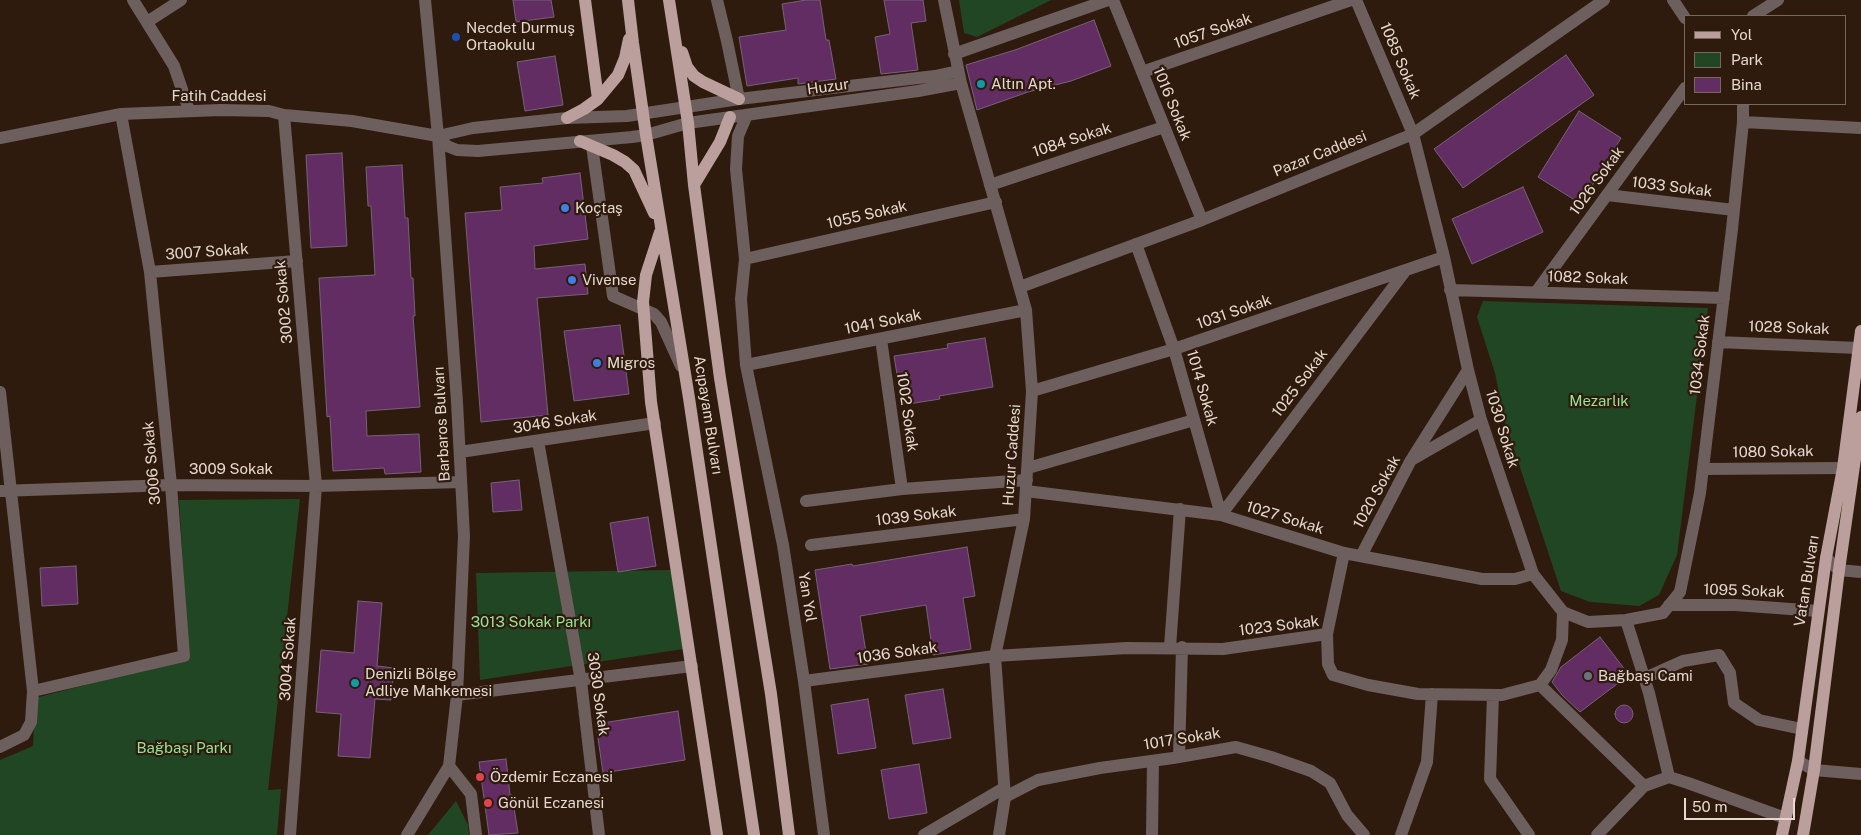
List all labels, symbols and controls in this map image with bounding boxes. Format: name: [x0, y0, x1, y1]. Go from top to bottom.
street label: 1057 Sokak: [1172, 9, 1254, 53]
legend: [1684, 15, 1846, 105]
place label: Necdet Durmuş Ortaokulu: [466, 19, 575, 54]
street label: 1085 Sokak: [1376, 20, 1424, 102]
text: Yol: [1731, 26, 1752, 43]
marker: Necdet Durmuş Ortaokulu: [450, 31, 462, 43]
text: Park: [1731, 51, 1763, 68]
street label: 1016 Sokak: [1149, 65, 1195, 143]
street label: Huzur: [806, 75, 850, 99]
place label: Altın Apt.: [991, 75, 1056, 93]
text: Bina: [1731, 76, 1762, 93]
marker: Altın Apt.: [975, 78, 987, 90]
street label: Fatih Caddesi: [172, 87, 266, 105]
street label: 1084 Sokak: [1031, 119, 1113, 161]
street label: Pazar Caddesi: [1271, 127, 1369, 181]
street label: 1026 Sokak: [1566, 143, 1628, 219]
street label: 1033 Sokak: [1631, 173, 1713, 201]
street label: 1055 Sokak: [825, 197, 909, 233]
place label: Koçtaş: [575, 199, 623, 217]
marker: Koçtaş: [559, 202, 571, 214]
street label: 3007 Sokak: [165, 240, 249, 264]
street label: 3002 Sokak: [271, 260, 297, 344]
street label: 1082 Sokak: [1547, 268, 1629, 288]
place label: Vivense: [582, 271, 636, 289]
marker: Vivense: [566, 274, 578, 286]
street label: 1031 Sokak: [1194, 291, 1274, 333]
street label: 1041 Sokak: [843, 306, 923, 338]
street label: 1034 Sokak: [1686, 314, 1714, 396]
street label: 1028 Sokak: [1748, 318, 1830, 338]
street label: 1025 Sokak: [1268, 345, 1332, 421]
street label: 1014 Sokak: [1183, 348, 1221, 428]
place label: Migros: [607, 354, 655, 372]
street label: Acıpayam Bulvarı: [690, 354, 726, 476]
marker: Migros: [591, 357, 603, 369]
street label: Barbaros Bulvarı: [430, 366, 454, 482]
street label: 1002 Sokak: [892, 371, 922, 453]
street label: 1030 Sokak: [1482, 388, 1522, 470]
park label: Mezarlık: [1569, 392, 1629, 410]
street label: Huzur Caddesi: [999, 404, 1025, 506]
street label: 3046 Sokak: [512, 407, 598, 437]
street label: 3006 Sokak: [139, 420, 165, 506]
street label: 1080 Sokak: [1732, 442, 1814, 462]
street label: 1020 Sokak: [1350, 452, 1404, 532]
street label: 3009 Sokak: [189, 460, 273, 478]
street label: 1027 Sokak: [1244, 498, 1326, 538]
street label: 1039 Sokak: [875, 502, 957, 530]
street label: Vatan Bulvarı: [1791, 534, 1823, 628]
street label: Yan Yol: [794, 571, 820, 623]
street label: 1095 Sokak: [1703, 581, 1785, 601]
street label: 1023 Sokak: [1238, 612, 1320, 640]
park label: 3013 Sokak Parkı: [471, 613, 591, 631]
street label: 3004 Sokak: [276, 616, 300, 702]
street label: 1036 Sokak: [856, 638, 938, 668]
street label: 3030 Sokak: [583, 651, 613, 737]
place label: Denizli Bölge Adliye Mahkemesi: [365, 665, 492, 700]
place label: Bağbaşı Cami: [1598, 667, 1693, 685]
marker: Bağbaşı Cami: [1582, 670, 1594, 682]
marker: Denizli Bölge Adliye Mahkemesi: [349, 677, 361, 689]
street label: 1017 Sokak: [1142, 724, 1222, 754]
park label: Bağbaşı Parkı: [136, 739, 232, 757]
place label: Özdemir Eczanesi: [490, 768, 613, 786]
marker: Özdemir Eczanesi: [474, 771, 486, 783]
scale bar: [1686, 788, 1797, 820]
place label: Gönül Eczanesi: [498, 794, 604, 812]
marker: Gönül Eczanesi: [482, 797, 494, 809]
text: 50 m: [1692, 798, 1727, 815]

